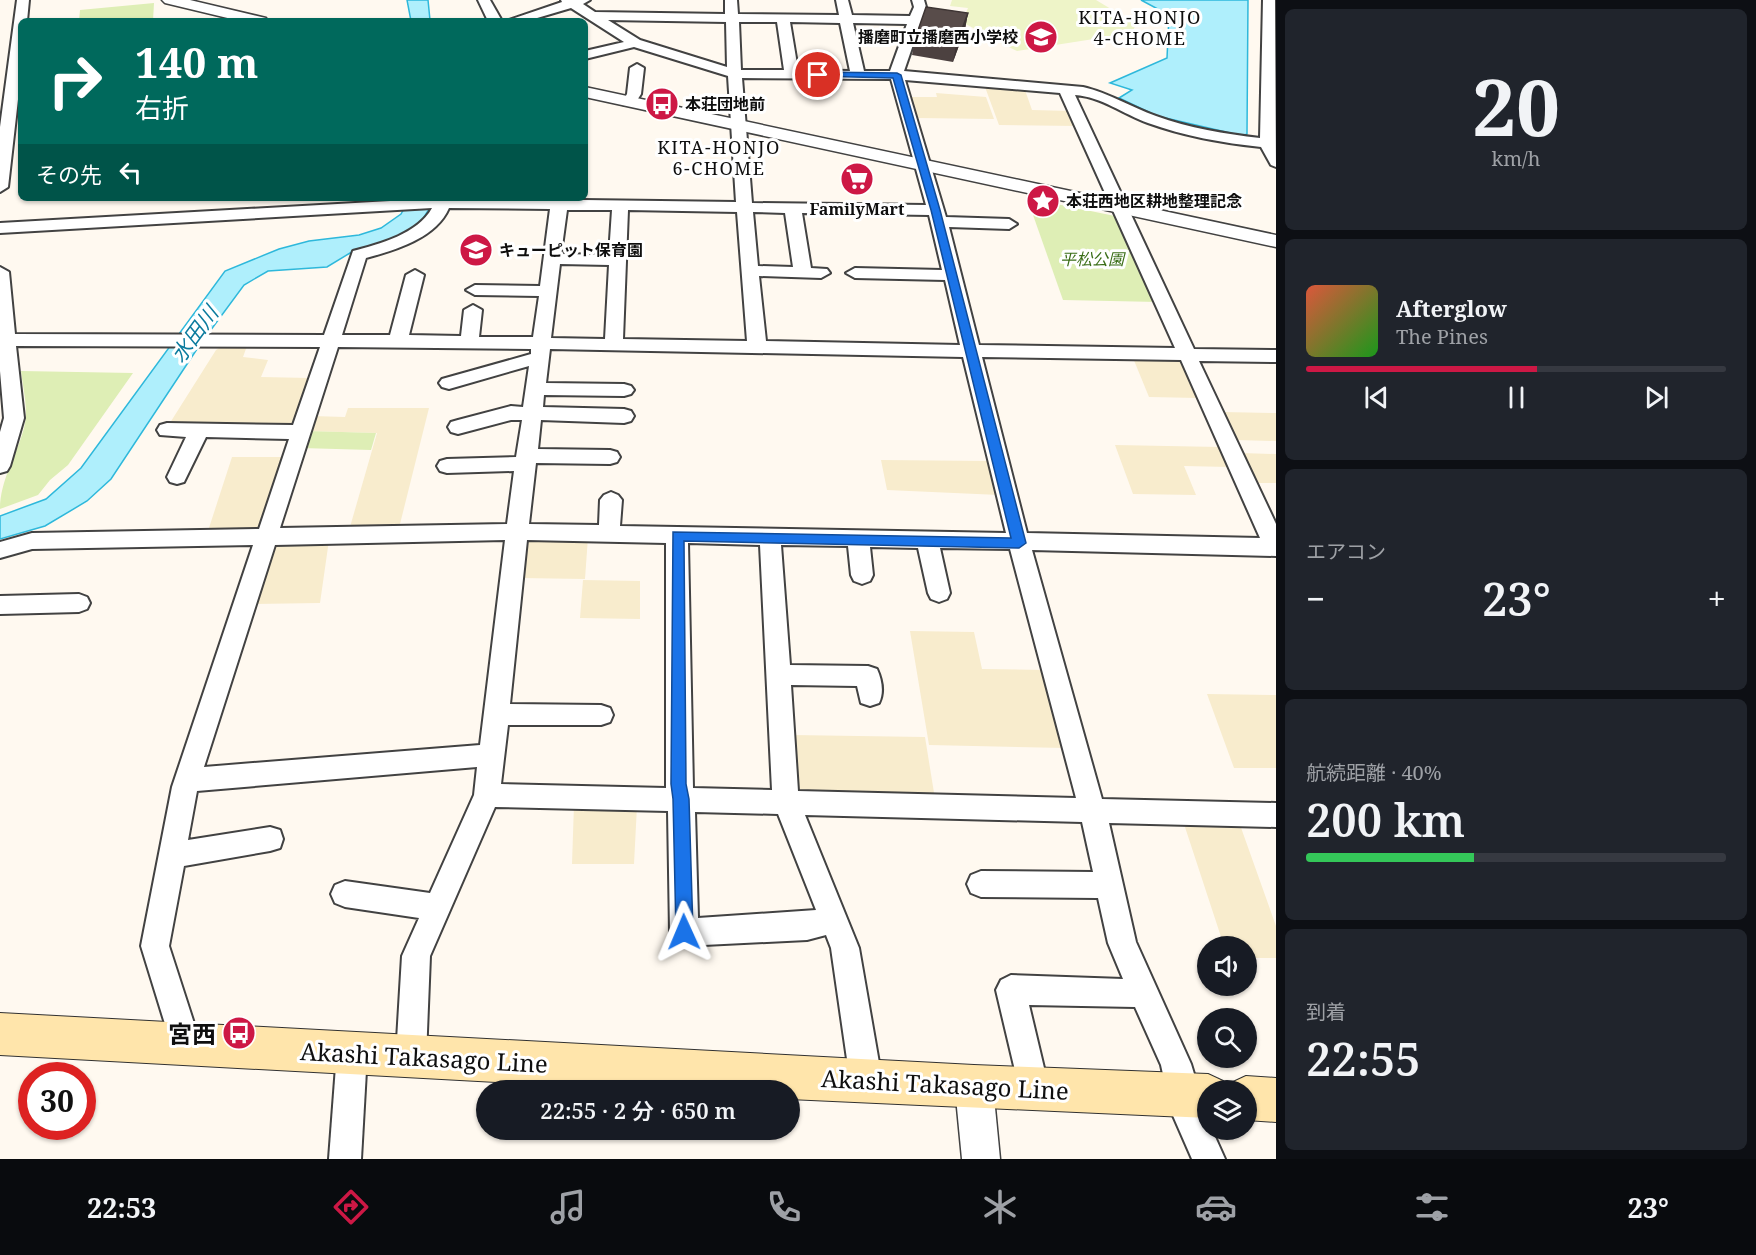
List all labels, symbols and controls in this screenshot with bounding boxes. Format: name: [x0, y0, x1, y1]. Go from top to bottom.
district label: KITA-HONJO 4-CHOME: [1078, 5, 1202, 50]
school or university icon: 播磨町立播磨西小学校: [1023, 19, 1059, 55]
place label: 播磨町立播磨西小学校: [858, 26, 1018, 48]
text: 140 m: [135, 33, 259, 90]
icon: right: [36, 42, 114, 120]
pin: [792, 49, 843, 100]
text: 20: [1472, 53, 1560, 159]
icon: arrive: [801, 58, 834, 91]
bus stop icon: 本荘団地前: [644, 86, 680, 122]
text: 右折: [135, 89, 189, 126]
place label: 本荘団地前: [685, 93, 765, 115]
district label: KITA-HONJO 6-CHOME: [657, 135, 781, 180]
text: km/h: [1491, 145, 1541, 172]
icon: left: [114, 156, 147, 189]
text: その先: [36, 159, 102, 189]
supermarket icon: FamilyMart: [839, 161, 875, 197]
place icon: 本荘西地区耕地整理記念: [1025, 183, 1061, 219]
place label: 本荘西地区耕地整理記念: [1066, 190, 1242, 212]
place label: FamilyMart: [810, 198, 905, 220]
school or university icon: キューピット保育園: [458, 232, 494, 268]
place label: キューピット保育園: [499, 239, 643, 261]
park label: 平松公園: [1060, 248, 1126, 270]
text: Afterglow: [1396, 293, 1507, 323]
water label: 水田川: [164, 299, 225, 368]
text: The Pines: [1396, 323, 1488, 350]
icon: previous: [1360, 381, 1393, 414]
icon: pause: [1500, 381, 1533, 414]
icon: next: [1640, 381, 1673, 414]
text: エアコン: [1306, 538, 1386, 565]
text: 23°: [1482, 568, 1551, 629]
text: −: [1306, 576, 1325, 621]
text: +: [1708, 576, 1726, 621]
text: 航続距離 · 40%: [1306, 759, 1442, 786]
text: 200 km: [1306, 789, 1465, 850]
position arrow: [652, 900, 716, 964]
map controls: [1197, 936, 1257, 1140]
button: sound: [1197, 936, 1257, 996]
text: 到着: [1306, 998, 1346, 1025]
button: search: [1197, 1008, 1257, 1068]
bus stop icon: 宮西: [221, 1015, 257, 1051]
place label: 宮西: [168, 1017, 216, 1050]
text: 22:55: [1306, 1028, 1421, 1089]
street label: Akashi Takasago Line: [299, 1034, 549, 1080]
street label: Akashi Takasago Line: [820, 1061, 1070, 1107]
speed limit sign: 30: [18, 1062, 96, 1140]
button: layers: [1197, 1080, 1257, 1140]
text: 22:55 · 2 分 · 650 m: [540, 1095, 736, 1125]
icon: directions: [330, 1186, 372, 1228]
icon: music: [547, 1186, 589, 1228]
icon: phone: [763, 1186, 805, 1228]
icon: climate: [979, 1186, 1021, 1228]
icon: car: [1195, 1186, 1237, 1228]
icon: filters: [1411, 1186, 1453, 1228]
text: 22:53: [87, 1189, 156, 1226]
text: 23°: [1628, 1189, 1669, 1226]

